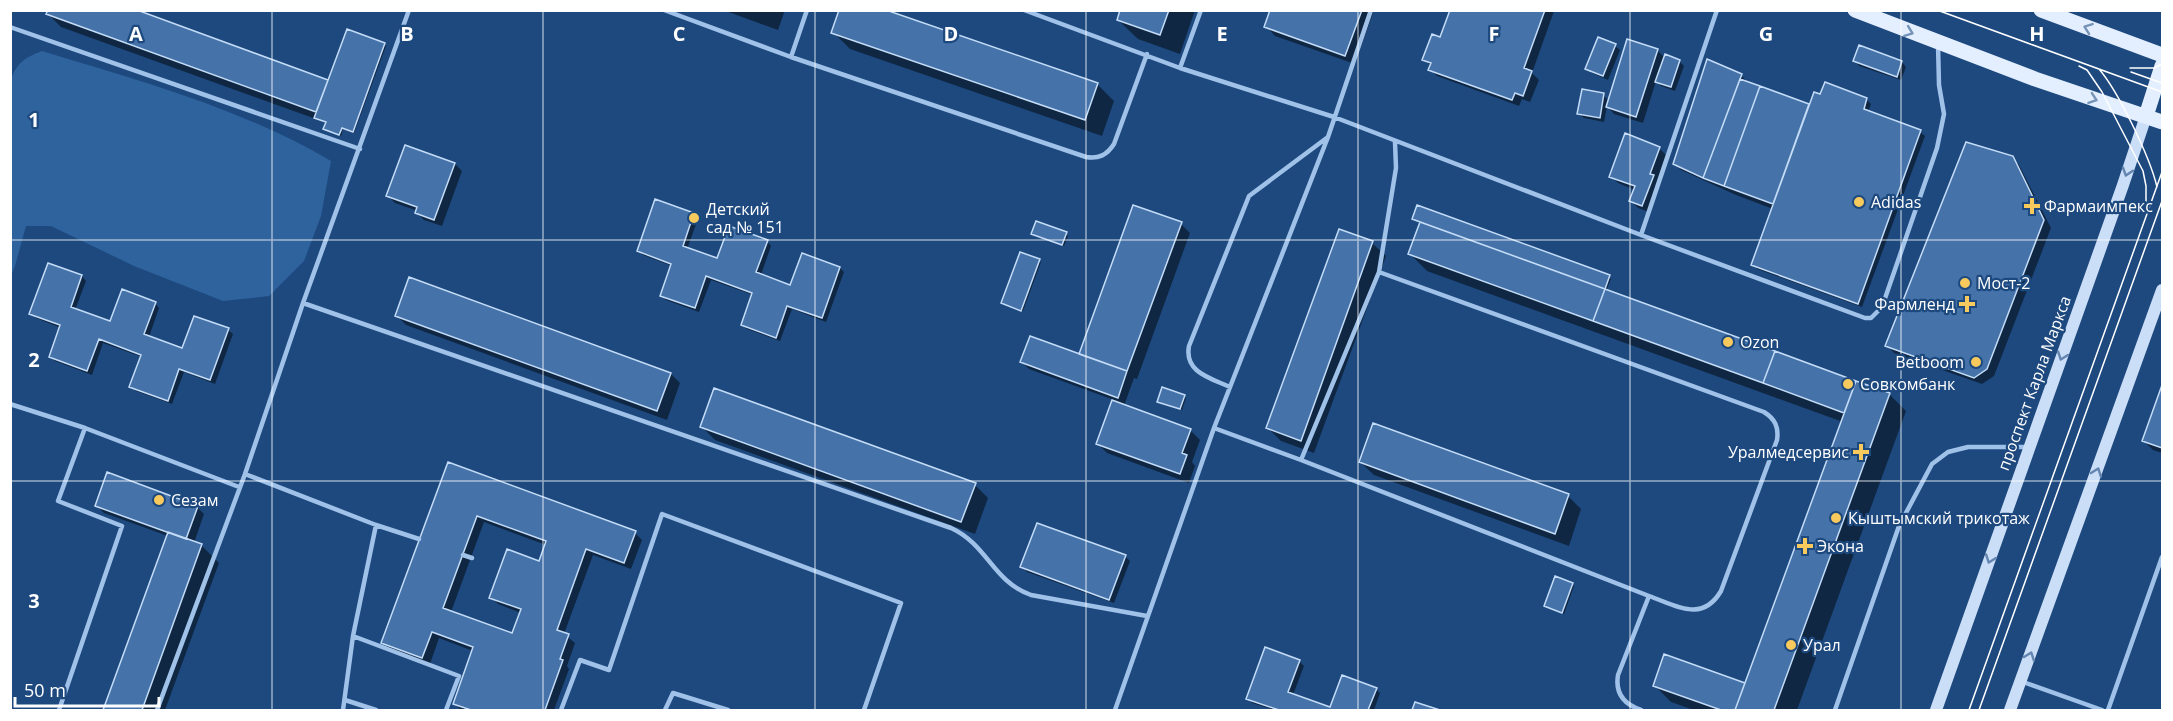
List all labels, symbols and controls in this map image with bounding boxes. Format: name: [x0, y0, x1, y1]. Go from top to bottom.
text: A: [129, 20, 143, 47]
text: B: [400, 20, 414, 47]
text: C: [673, 20, 686, 47]
text: D: [944, 20, 958, 47]
text: E: [1216, 20, 1228, 47]
text: F: [1489, 20, 1499, 47]
text: G: [1759, 20, 1773, 47]
text: H: [2029, 20, 2045, 47]
one-way arrow: [2083, 22, 2094, 35]
one-way arrow: [1903, 25, 1914, 37]
one-way arrow: [2087, 91, 2098, 104]
text: 1: [28, 106, 40, 133]
one-way arrow: [2122, 166, 2135, 177]
place label: Adidas: [1871, 191, 1921, 213]
marker: Adidas: [1852, 195, 1866, 209]
place label: Фармаимпекс: [2044, 195, 2153, 217]
place label: Детский сад № 151: [706, 198, 784, 238]
marker: Фармаимпекс: [2025, 199, 2039, 213]
marker: Детский сад № 151: [687, 211, 701, 225]
place label: Мост-2: [1977, 272, 2031, 294]
marker: Мост-2: [1958, 276, 1972, 290]
place label: Фармленд: [1874, 293, 1955, 315]
street label: проспект Карла Маркса: [1992, 293, 2076, 473]
marker: Фармленд: [1960, 297, 1974, 311]
place label: Ozon: [1740, 331, 1779, 353]
marker: Ozon: [1721, 335, 1735, 349]
text: 2: [28, 346, 40, 373]
one-way arrow: [2057, 350, 2070, 361]
place label: Betboom: [1895, 351, 1964, 373]
marker: Betboom: [1969, 355, 1983, 369]
place label: Совкомбанк: [1860, 373, 1956, 395]
marker: Совкомбанк: [1841, 377, 1855, 391]
place label: Уралмедсервис: [1728, 441, 1849, 463]
marker: Уралмедсервис: [1854, 445, 1868, 459]
one-way arrow: [2089, 467, 2102, 478]
place label: Сезам: [171, 489, 218, 511]
marker: Сезам: [152, 493, 166, 507]
place label: Кыштымский трикотаж: [1848, 507, 2030, 529]
marker: Кыштымский трикотаж: [1829, 511, 1843, 525]
place label: Экона: [1817, 535, 1864, 557]
marker: Экона: [1798, 539, 1812, 553]
one-way arrow: [1985, 553, 1997, 564]
text: 3: [28, 587, 40, 614]
place label: Урал: [1803, 634, 1841, 656]
marker: Урал: [1784, 638, 1798, 652]
one-way arrow: [2023, 651, 2035, 662]
scale bar: [15, 670, 159, 708]
text: 50 m: [24, 678, 66, 702]

